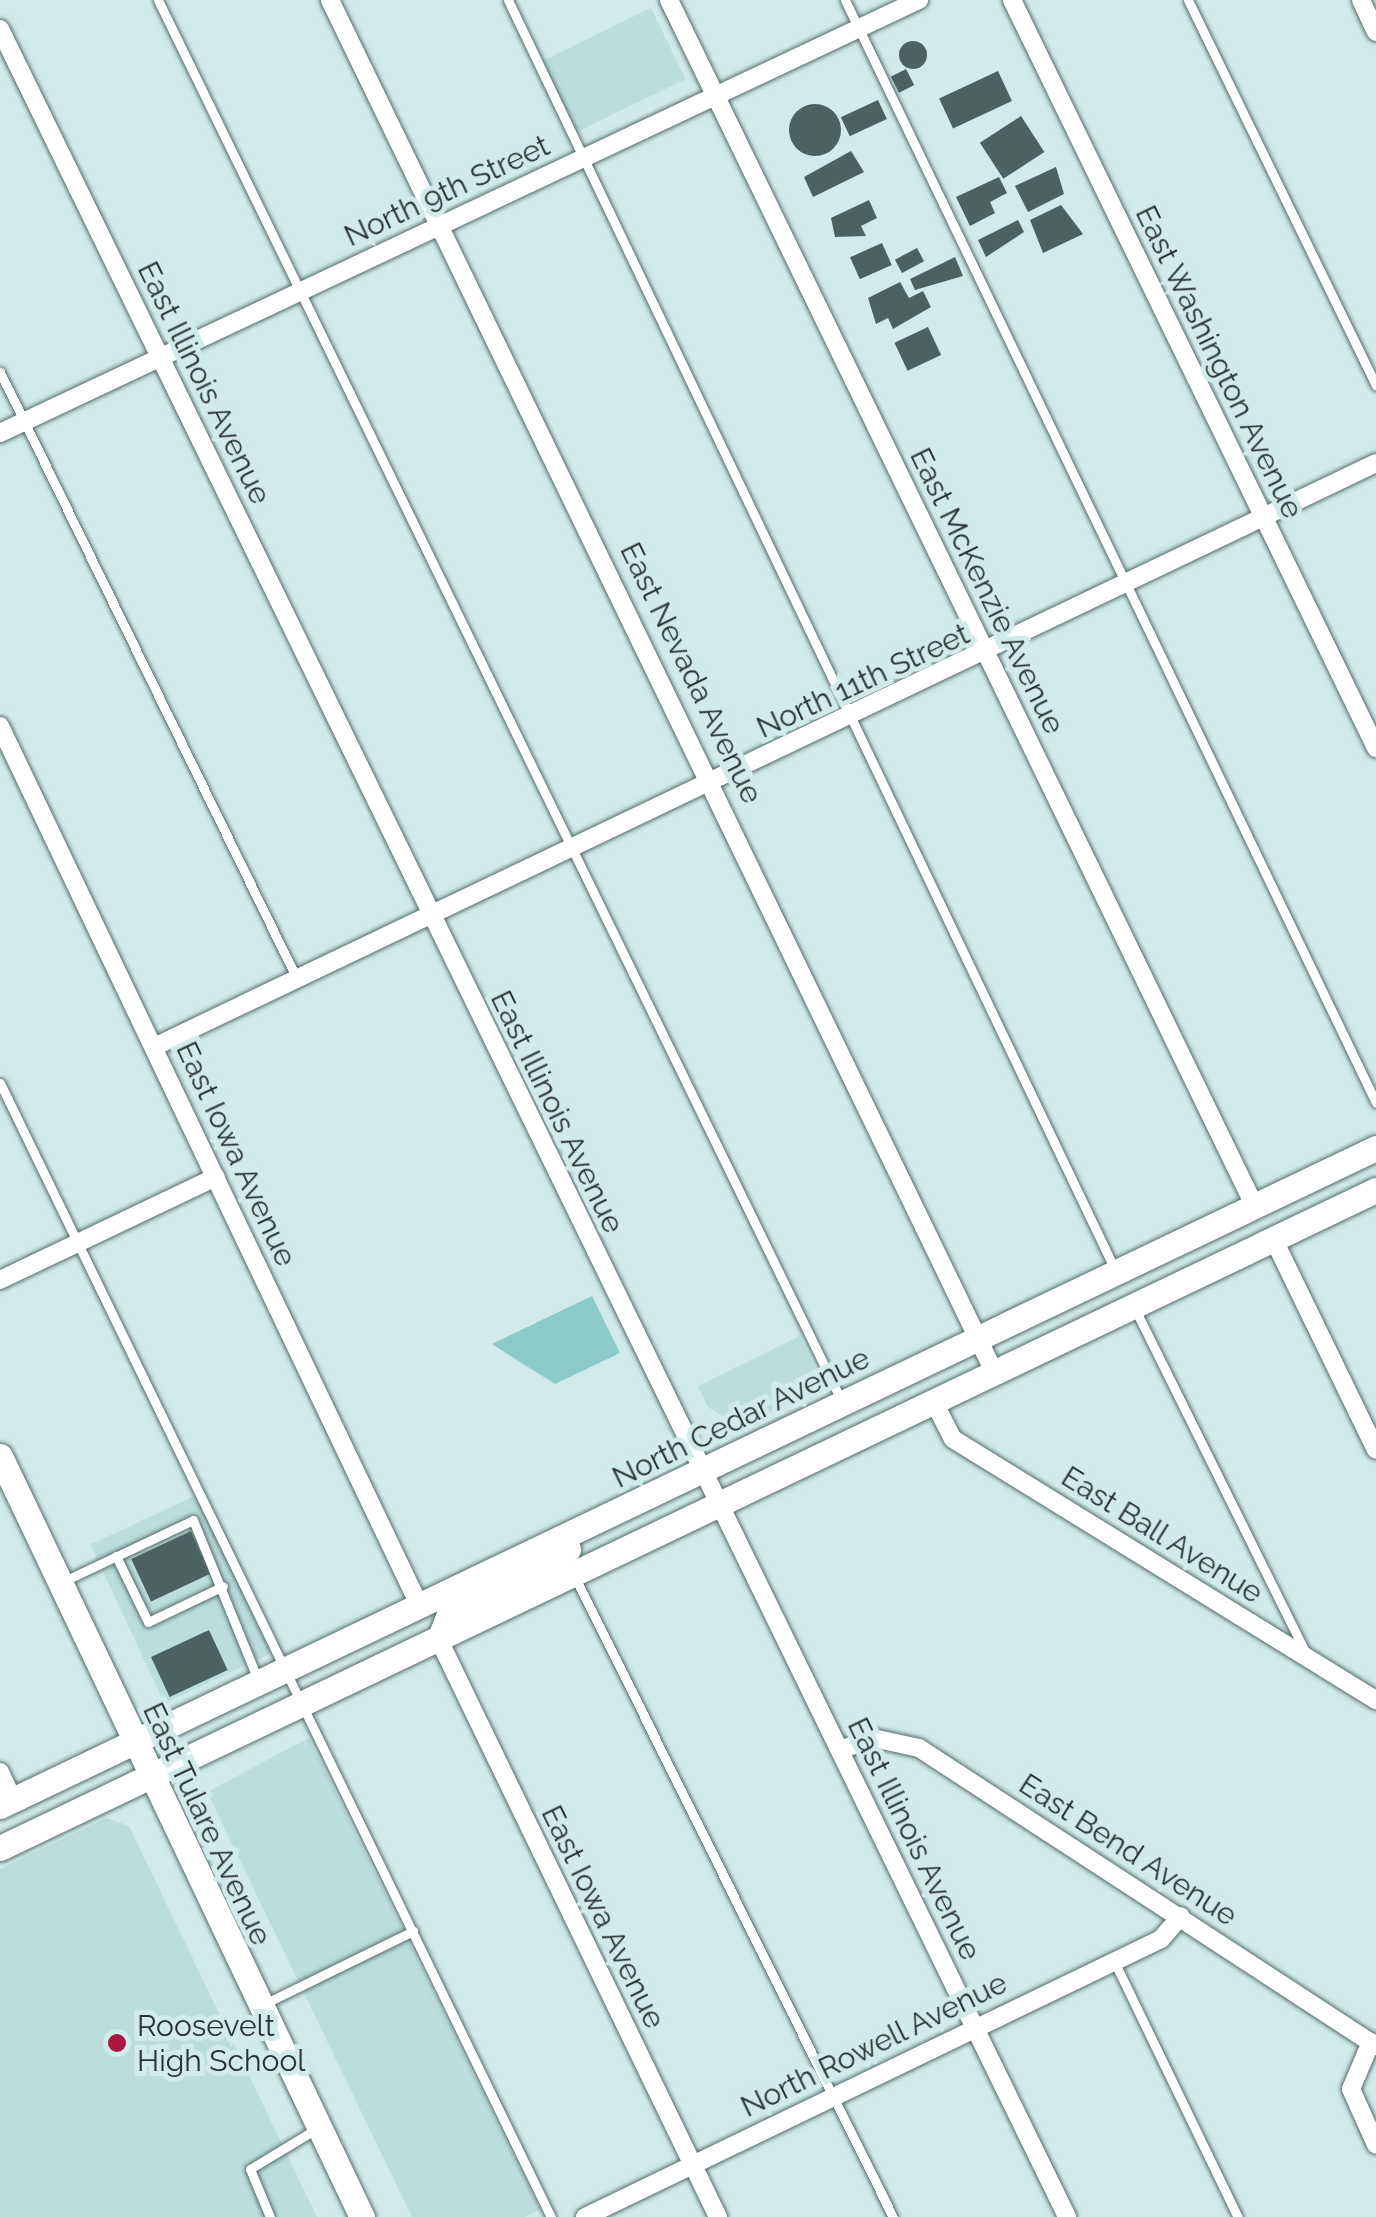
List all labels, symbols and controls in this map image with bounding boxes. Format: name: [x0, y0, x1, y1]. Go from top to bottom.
street label: North 9th Street: [339, 128, 555, 254]
street label: East Washington Avenue: [1127, 199, 1311, 525]
street label: East Illinois Avenue: [129, 255, 279, 511]
street label: East McKenzie Avenue: [902, 442, 1072, 740]
street label: East Nevada Avenue: [612, 536, 770, 810]
street label: North 11th Street: [751, 616, 975, 746]
street label: East Illinois Avenue: [482, 984, 632, 1240]
street label: East Iowa Avenue: [168, 1036, 304, 1272]
street label: North Cedar Avenue: [606, 1340, 876, 1496]
street label: East Ball Avenue: [1054, 1458, 1270, 1612]
street label: East Tulare Avenue: [135, 1696, 279, 1952]
street label: East Illinois Avenue: [839, 1711, 989, 1967]
street label: East Bend Avenue: [1012, 1766, 1244, 1934]
street label: East Iowa Avenue: [533, 1799, 673, 2035]
street label: North Rowell Avenue: [734, 1964, 1014, 2126]
place label: Roosevelt High School: [137, 2008, 305, 2078]
marker: Roosevelt High School: [106, 2032, 128, 2054]

